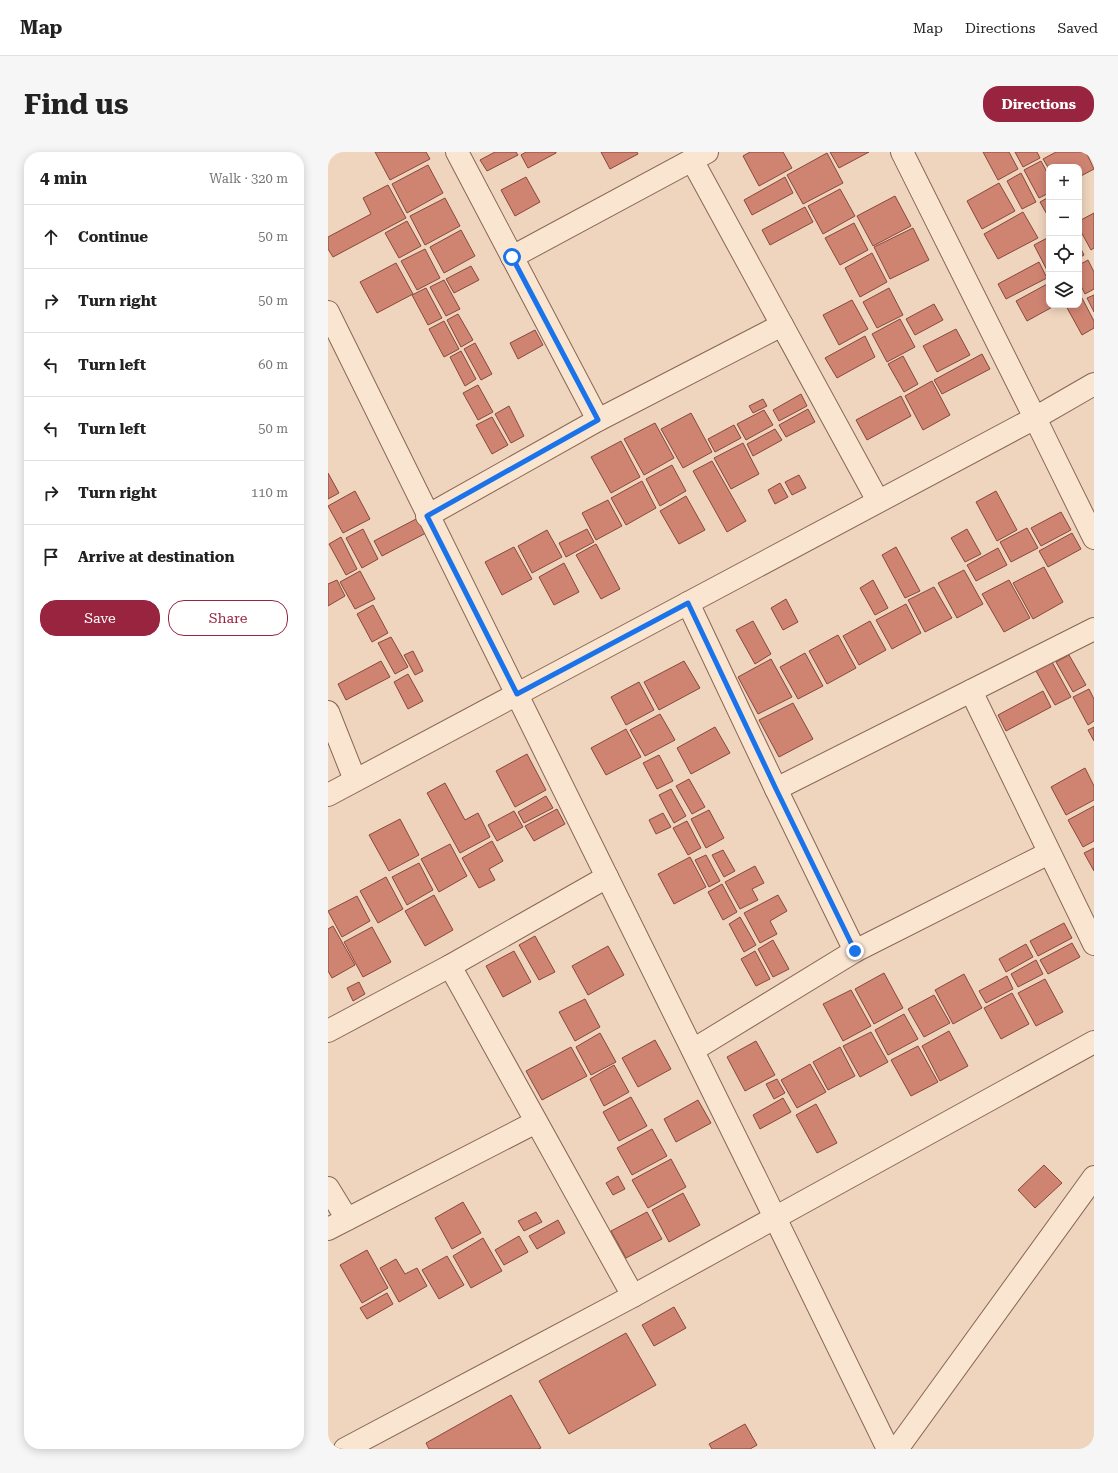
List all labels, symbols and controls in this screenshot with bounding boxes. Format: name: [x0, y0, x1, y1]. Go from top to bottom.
text: Map: [20, 16, 62, 39]
text: Map: [913, 20, 943, 36]
text: Directions: [965, 20, 1035, 36]
text: Saved: [1057, 20, 1098, 36]
button: Directions: [983, 86, 1094, 122]
text: Find us: [24, 88, 128, 121]
map controls: [1046, 164, 1082, 308]
button: +: [1046, 164, 1082, 200]
text: 4 min: [40, 168, 87, 188]
text: Walk · 320 m: [209, 171, 288, 186]
button: −: [1046, 200, 1082, 236]
icon: ahead: [40, 226, 62, 248]
text: Continue: [78, 228, 148, 246]
text: 50 m: [258, 229, 288, 244]
button: locate: [1046, 236, 1082, 272]
route start: [503, 248, 521, 266]
button: layers: [1046, 272, 1082, 308]
icon: right: [40, 290, 62, 312]
text: Turn right: [78, 292, 157, 310]
text: 50 m: [258, 293, 288, 308]
icon: left: [40, 354, 62, 376]
text: Turn left: [78, 356, 146, 374]
text: 60 m: [258, 357, 288, 372]
icon: left: [40, 418, 62, 440]
text: Turn left: [78, 420, 146, 438]
text: 50 m: [258, 421, 288, 436]
icon: right: [40, 482, 62, 504]
text: Turn right: [78, 484, 157, 502]
text: 110 m: [251, 485, 288, 500]
icon: arrive: [40, 546, 62, 568]
text: Arrive at destination: [78, 548, 234, 566]
button: Save: [40, 600, 160, 636]
button: Share: [168, 600, 288, 636]
route end: [846, 942, 864, 960]

